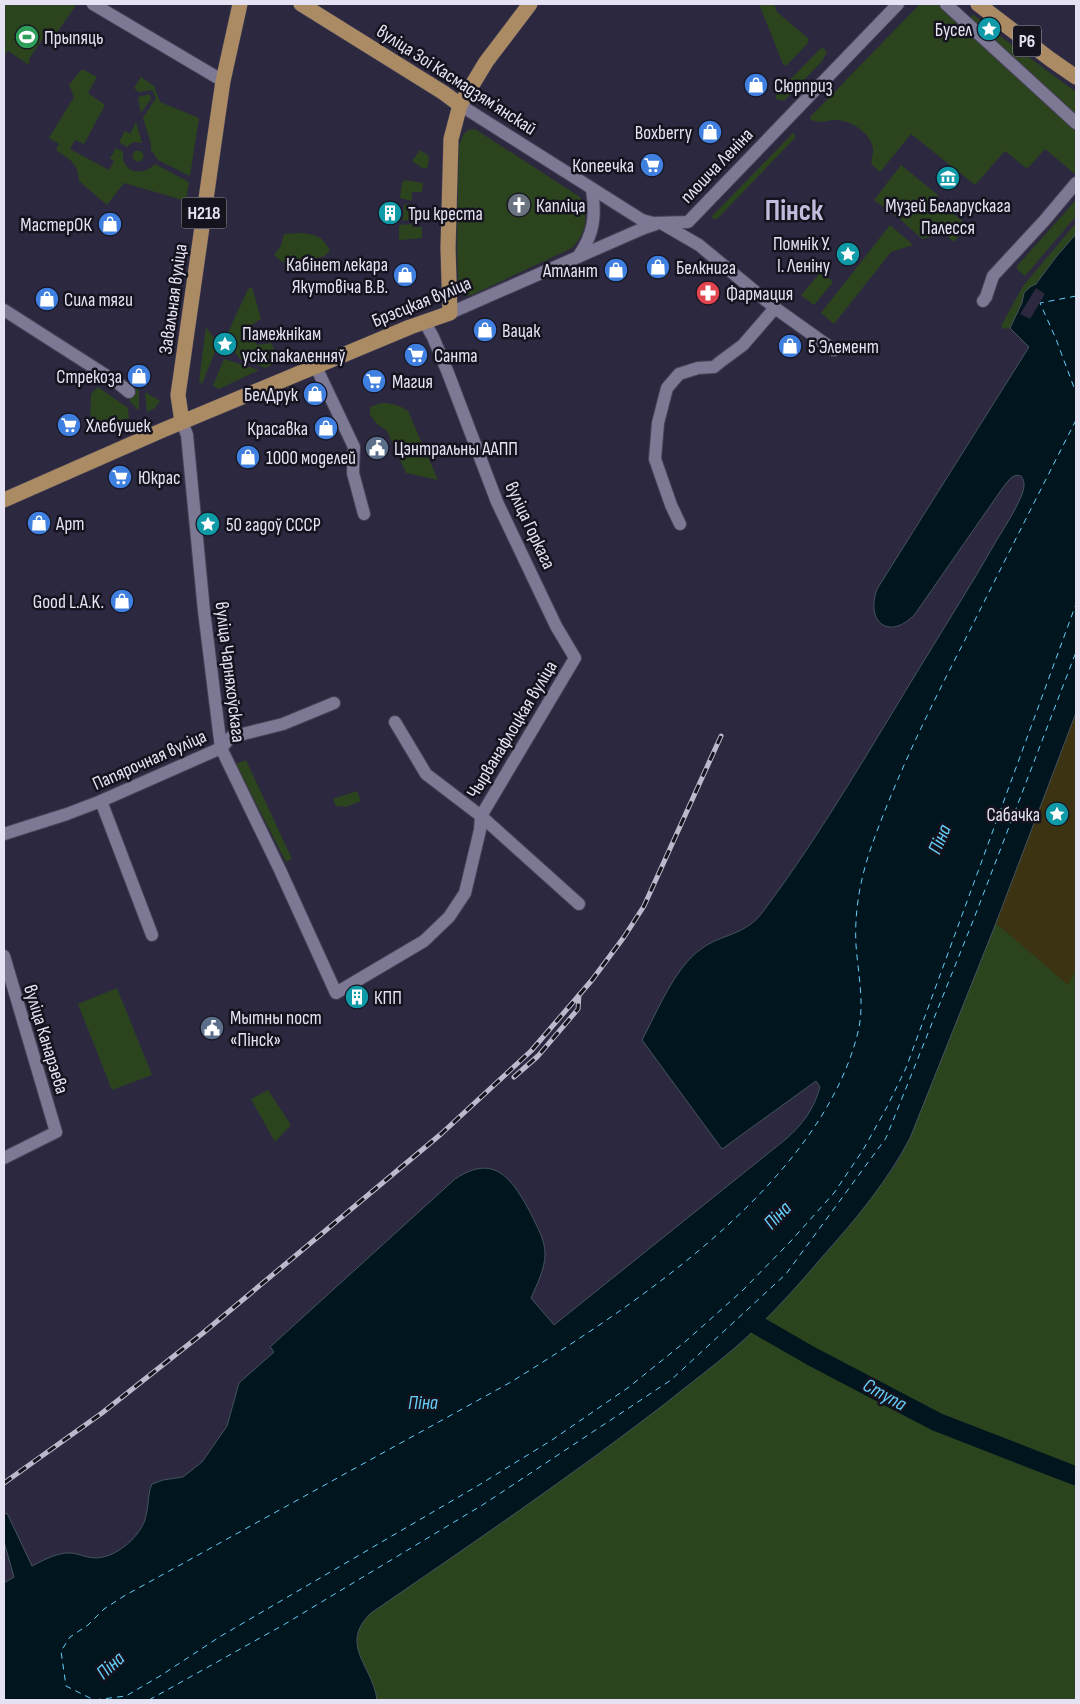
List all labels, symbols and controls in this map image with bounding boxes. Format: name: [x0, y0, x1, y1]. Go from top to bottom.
place icon: Бусел: [976, 16, 1002, 42]
place label: Бусел: [935, 19, 972, 42]
street label: вуліца Зоі Касмадзямʼянскай: [372, 20, 540, 141]
sports icon: Прыпяць: [14, 24, 40, 50]
road number: Р6: [1013, 26, 1041, 56]
place label: Прыпяць: [44, 27, 104, 50]
shop icon: Сюрприз: [743, 72, 769, 98]
place label: Сюрприз: [774, 75, 833, 98]
shop icon: Boxberry: [697, 119, 723, 145]
place label: Boxberry: [635, 122, 693, 145]
street label: плошча Леніна: [676, 124, 758, 208]
supermarket icon: Копеечка: [639, 152, 665, 178]
place label: Копеечка: [572, 155, 634, 178]
museum icon: Музей Беларускага Палесся: [935, 165, 961, 191]
church icon: Капліца: [506, 192, 532, 218]
district label: Пінск: [765, 194, 824, 229]
place label: Капліца: [536, 195, 586, 218]
place label: Музей Беларускага Палесся: [885, 195, 1011, 240]
road number: Н218: [182, 198, 226, 228]
building icon: Три креста: [377, 200, 403, 226]
place label: Три креста: [408, 203, 483, 226]
shop icon: МастерОК: [97, 211, 123, 237]
place label: МастерОК: [20, 214, 92, 237]
place label: Помнік У. І. Леніну: [773, 233, 831, 278]
place icon: Помнік У. І. Леніну: [835, 241, 861, 267]
street label: Завальная вуліца: [154, 242, 193, 356]
place label: Кабінет лекара Якутовіча В.В.: [286, 254, 388, 299]
shop icon: Белкнига: [645, 254, 671, 280]
shop icon: Атлант: [603, 257, 629, 283]
place label: Белкнига: [676, 257, 736, 280]
place label: Атлант: [542, 260, 598, 283]
shop icon: Кабінет лекара Якутовіча В.В.: [392, 262, 418, 288]
street label: Брэсцкая вуліца: [369, 272, 475, 333]
pharmacy icon: Фармация: [695, 280, 721, 306]
place label: Фармация: [726, 283, 793, 306]
shop icon: Сила тяги: [34, 286, 60, 312]
place label: Сила тяги: [64, 289, 133, 312]
shop icon: Вацак: [472, 317, 498, 343]
place label: Вацак: [502, 320, 541, 343]
place label: Памежнікам усіх пакаленняў: [242, 323, 346, 368]
place icon: Памежнікам усіх пакаленняў: [212, 331, 238, 357]
shop icon: 5 Элемент: [777, 333, 803, 359]
place label: 5 Элемент: [808, 336, 879, 359]
supermarket icon: Санта: [403, 342, 429, 368]
place label: Санта: [434, 345, 478, 368]
shop icon: Стрекоза: [126, 363, 152, 389]
place label: Стрекоза: [56, 366, 122, 389]
supermarket icon: Магия: [361, 368, 387, 394]
place label: Магия: [392, 371, 433, 394]
shop icon: БелДрук: [302, 381, 328, 407]
place label: БелДрук: [244, 384, 299, 407]
supermarket icon: Хлебушек: [56, 412, 82, 438]
place label: Хлебушек: [85, 415, 151, 438]
shop icon: Красавка: [313, 415, 339, 441]
place label: Красавка: [247, 418, 308, 441]
public building icon: Цэнтральны ААПП: [364, 435, 390, 461]
place label: Цэнтральны ААПП: [394, 438, 518, 461]
shop icon: 1000 моделей: [235, 444, 261, 470]
place label: 1000 моделей: [266, 447, 356, 470]
supermarket icon: Юкрас: [107, 464, 133, 490]
place label: Юкрас: [138, 467, 181, 490]
street label: вуліца Горкага: [499, 478, 560, 573]
shop icon: Арт: [26, 510, 52, 536]
place icon: 50 гадоў СССР: [195, 511, 221, 537]
place label: Арт: [55, 513, 85, 536]
place label: 50 гадоў СССР: [226, 514, 321, 537]
shop icon: Good L.A.K.: [109, 588, 135, 614]
place label: Good L.A.K.: [33, 591, 104, 614]
street label: вуліца Чарняхоўскага: [209, 601, 250, 744]
street label: Чырванафлоцкая вуліца: [462, 657, 563, 803]
street label: Папярочная вуліца: [89, 725, 210, 796]
place icon: Сабачка: [1044, 801, 1070, 827]
place label: Сабачка: [987, 804, 1040, 827]
water label: Піна: [923, 821, 957, 858]
street label: вуліца Канарэева: [18, 982, 73, 1097]
building icon: КПП: [344, 984, 370, 1010]
place label: КПП: [374, 987, 402, 1010]
place label: Мытны пост «Пінск»: [230, 1007, 322, 1052]
public building icon: Мытны пост «Пінск»: [199, 1015, 225, 1041]
water label: Піна: [759, 1197, 797, 1235]
water label: Ступа: [859, 1373, 910, 1417]
water label: Піна: [408, 1391, 438, 1415]
water label: Піна: [92, 1647, 130, 1685]

